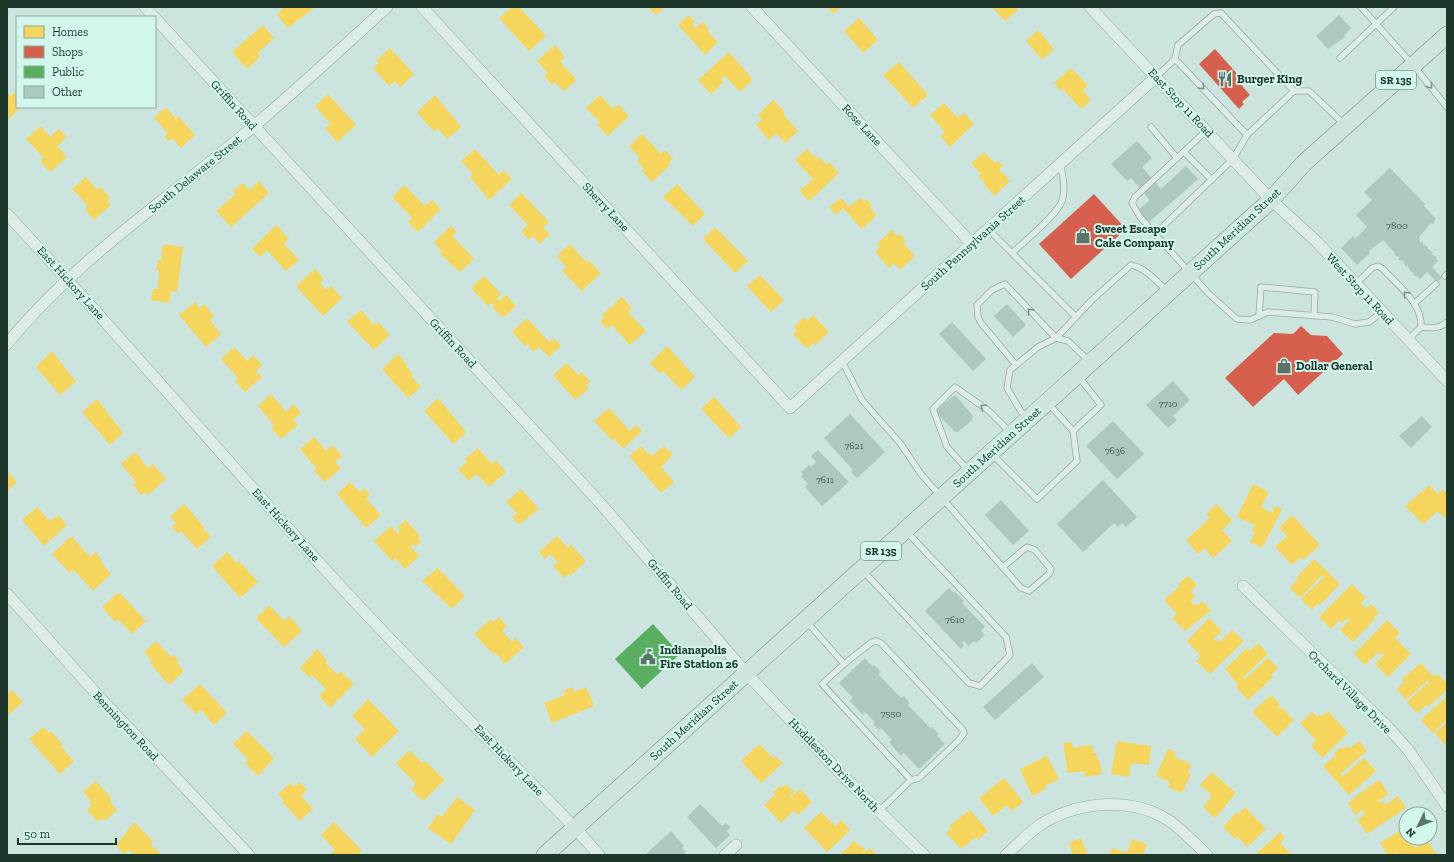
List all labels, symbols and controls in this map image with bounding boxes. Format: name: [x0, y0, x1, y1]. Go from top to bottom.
legend: [16, 16, 156, 108]
text: Homes: [52, 25, 88, 39]
text: Shops: [52, 45, 83, 59]
text: Public: [52, 65, 85, 79]
street label: East Stop 11 Road: [1145, 66, 1217, 141]
restaurant icon: Burger King: [1216, 70, 1234, 88]
road number: SR 135: [1376, 71, 1416, 89]
place label: Burger King: [1237, 72, 1303, 86]
street label: Griffin Road: [208, 77, 260, 133]
one-way arrow: [1425, 82, 1432, 89]
one-way arrow: [1197, 83, 1204, 90]
text: Other: [52, 85, 83, 99]
street label: Rose Lane: [839, 101, 885, 149]
street label: South Delaware Street: [146, 132, 245, 216]
street label: Sherry Lane: [580, 179, 633, 235]
street label: South Meridian Street: [1190, 185, 1284, 273]
street label: South Pennsylvania Street: [918, 192, 1028, 294]
house number: 7800: [1386, 220, 1408, 232]
place label: Sweet Escape Cake Company: [1095, 222, 1175, 250]
shop icon: Sweet Escape Cake Company: [1074, 227, 1092, 245]
street label: East Hickory Lane: [34, 243, 108, 323]
street label: West Stop 11 Road: [1323, 250, 1397, 328]
one-way arrow: [1403, 291, 1411, 299]
one-way arrow: [1027, 308, 1035, 316]
street label: Griffin Road: [427, 315, 480, 371]
shop icon: Dollar General: [1275, 357, 1293, 375]
place label: Dollar General: [1296, 359, 1373, 373]
house number: 7710: [1158, 398, 1178, 410]
street label: South Meridian Street: [950, 403, 1045, 490]
one-way arrow: [981, 405, 988, 412]
house number: 7621: [844, 440, 864, 452]
house number: 7636: [1105, 445, 1125, 457]
house number: 7611: [816, 474, 834, 486]
street label: East Hickory Lane: [249, 485, 323, 565]
road number: SR 135: [861, 542, 901, 560]
street label: Griffin Road: [645, 556, 696, 613]
house number: 7610: [945, 614, 965, 626]
place label: Indianapolis Fire Station 26: [660, 643, 739, 671]
street label: Orchard Village Drive: [1305, 647, 1395, 737]
public building icon: Indianapolis Fire Station 26: [639, 648, 657, 666]
street label: South Meridian Street: [647, 676, 742, 763]
street label: Bennington Road: [90, 689, 162, 764]
house number: 7550: [881, 708, 902, 720]
street label: Huddleston Drive North: [786, 715, 883, 815]
street label: East Hickory Lane: [471, 721, 547, 799]
north arrow: [1398, 806, 1438, 846]
scale bar: [18, 820, 116, 846]
text: N: [1403, 824, 1419, 840]
text: 50 m: [24, 827, 51, 841]

